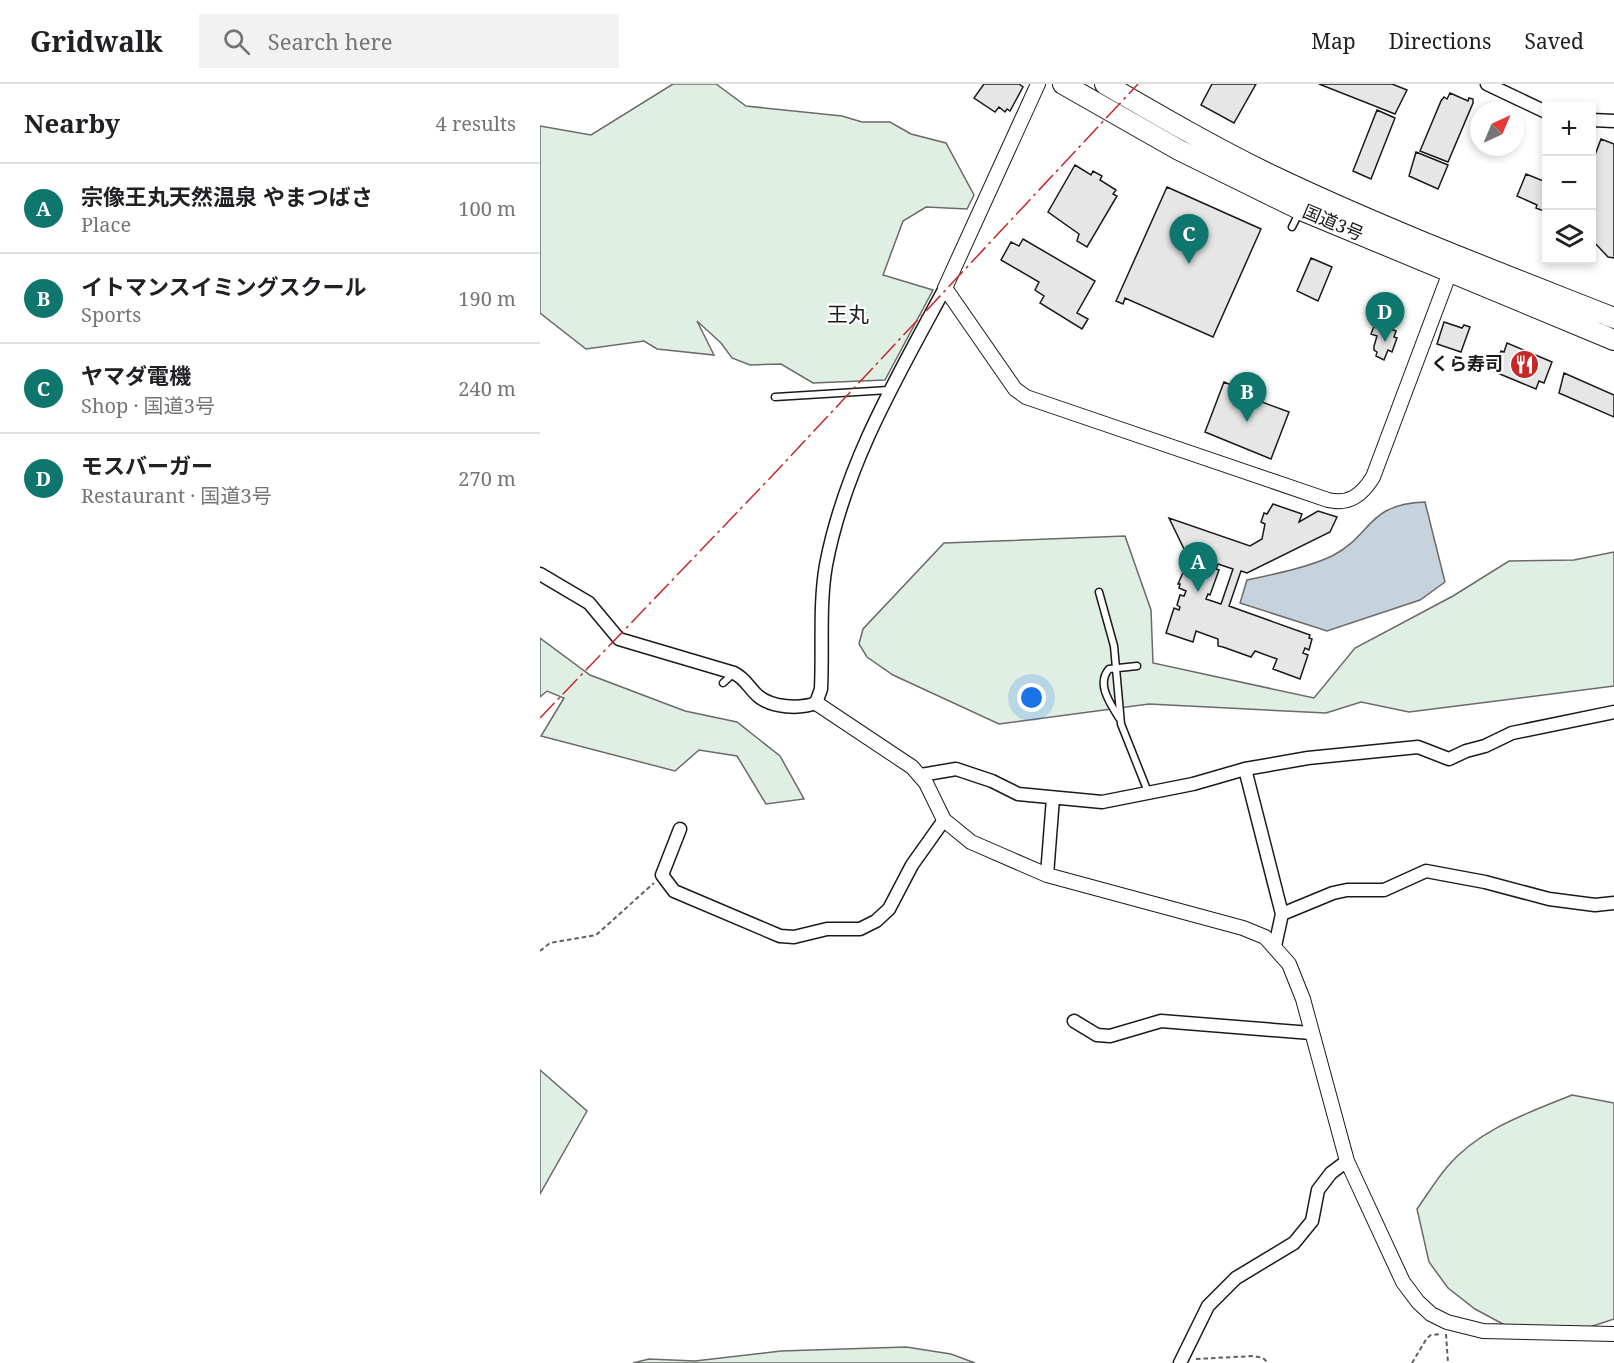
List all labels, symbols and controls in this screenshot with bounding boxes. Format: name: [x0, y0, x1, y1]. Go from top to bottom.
search box: [199, 14, 619, 68]
text: Gridwalk: [30, 22, 163, 60]
icon: search: [220, 25, 253, 58]
text: Search here: [268, 26, 393, 56]
text: Map: [1311, 27, 1356, 55]
text: Directions: [1389, 27, 1491, 55]
text: Saved: [1524, 27, 1584, 55]
north arrow: [1470, 102, 1524, 156]
map controls: [1542, 102, 1596, 264]
button: +: [1542, 102, 1596, 156]
text: Nearby: [24, 105, 120, 141]
text: 4 results: [436, 110, 516, 137]
button: −: [1542, 156, 1596, 210]
text: 宗像王丸天然温泉 やまつばさ: [81, 181, 373, 211]
text: A: [36, 195, 51, 222]
text: 100 m: [458, 195, 516, 222]
street label: 国道3号: [1299, 199, 1368, 246]
button: layers: [1542, 210, 1596, 264]
text: Place: [81, 211, 131, 238]
pin: C: [1170, 214, 1208, 264]
text: イトマンスイミングスクール: [81, 271, 367, 301]
text: B: [37, 285, 50, 312]
text: 190 m: [458, 285, 516, 312]
pin: D: [1366, 292, 1404, 342]
district label: 王丸: [827, 300, 869, 328]
text: Sports: [81, 301, 141, 328]
restaurant icon: くら寿司: [1508, 348, 1540, 380]
place label: くら寿司: [1431, 351, 1503, 375]
text: ヤマダ電機: [81, 360, 191, 390]
pin: B: [1228, 372, 1266, 422]
text: C: [37, 375, 50, 402]
text: 240 m: [458, 375, 516, 402]
text: Shop · 国道3号: [81, 392, 215, 419]
text: モスバーガー: [81, 450, 213, 480]
text: D: [36, 465, 51, 492]
text: 270 m: [458, 465, 516, 492]
text: Restaurant · 国道3号: [81, 482, 272, 509]
pin: A: [1178, 542, 1218, 592]
your location: [1017, 683, 1046, 712]

